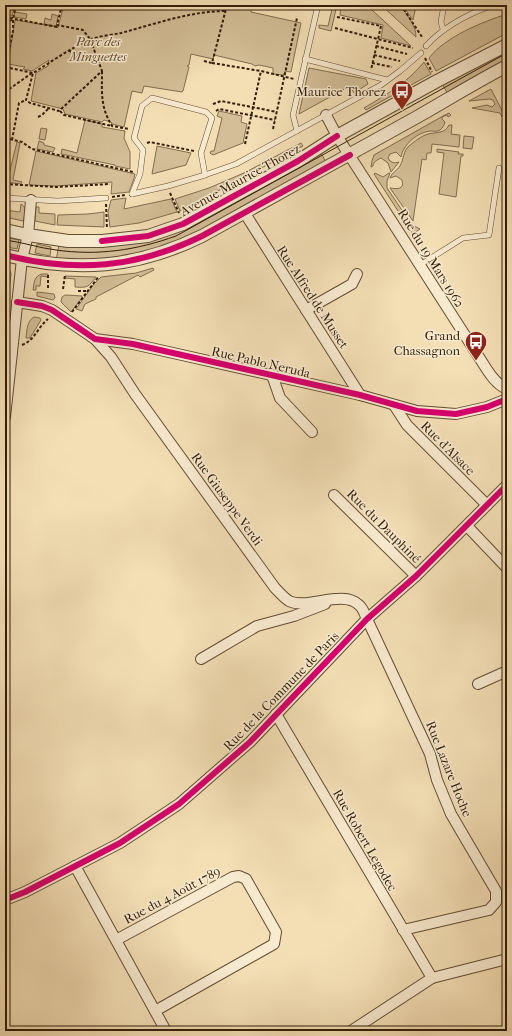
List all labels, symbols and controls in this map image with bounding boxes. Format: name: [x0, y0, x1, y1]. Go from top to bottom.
park label: Parc des Minguettes: [69, 34, 127, 64]
bus stop icon: Maurice Thorez: [389, 78, 415, 111]
place label: Maurice Thorez: [296, 84, 386, 99]
street label: Avenue Maurice Thorez: [177, 141, 303, 220]
street label: Rue du 19 Mars 1962: [395, 206, 468, 310]
street label: Rue Alfred de Musset: [274, 243, 352, 352]
place label: Grand Chassagnon: [394, 328, 461, 358]
bus stop icon: Grand Chassagnon: [463, 329, 489, 362]
street label: Rue Pablo Neruda: [210, 343, 313, 381]
street label: Rue d'Alsace: [418, 418, 478, 478]
street label: Rue Giuseppe Verdi: [188, 450, 266, 548]
street label: Rue du Dauphiné: [344, 486, 424, 566]
street label: Rue de la Commune de Paris: [220, 628, 342, 754]
street label: Rue Lazare Hoche: [423, 719, 475, 820]
street label: Rue Robert Legodec: [330, 787, 400, 894]
street label: Rue du 4 Août 1789: [121, 863, 223, 927]

